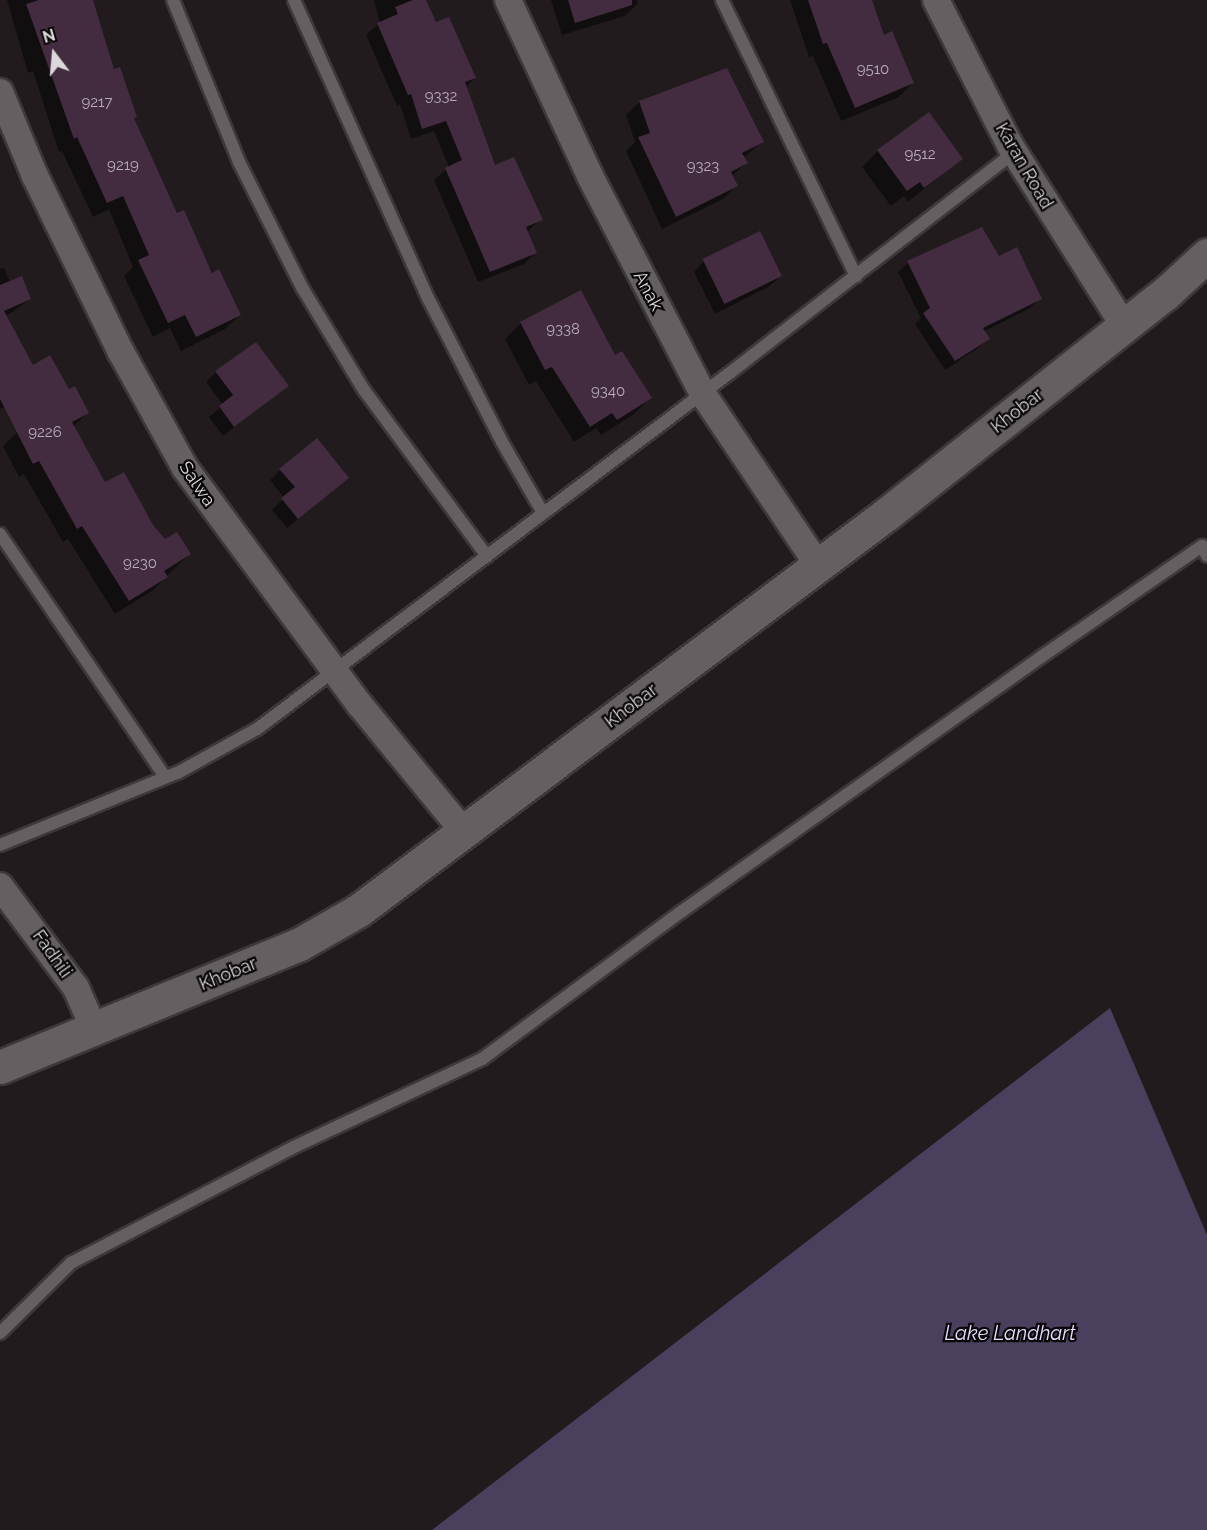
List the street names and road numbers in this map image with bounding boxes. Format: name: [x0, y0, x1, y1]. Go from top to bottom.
street label: Karan Road: [991, 119, 1057, 213]
street label: Anak: [629, 267, 667, 315]
street label: Khobar: [987, 384, 1047, 438]
street label: Salwa: [174, 457, 220, 511]
street label: Khobar: [601, 679, 661, 733]
street label: Fadhili: [28, 926, 76, 982]
street label: Khobar: [196, 953, 260, 995]

